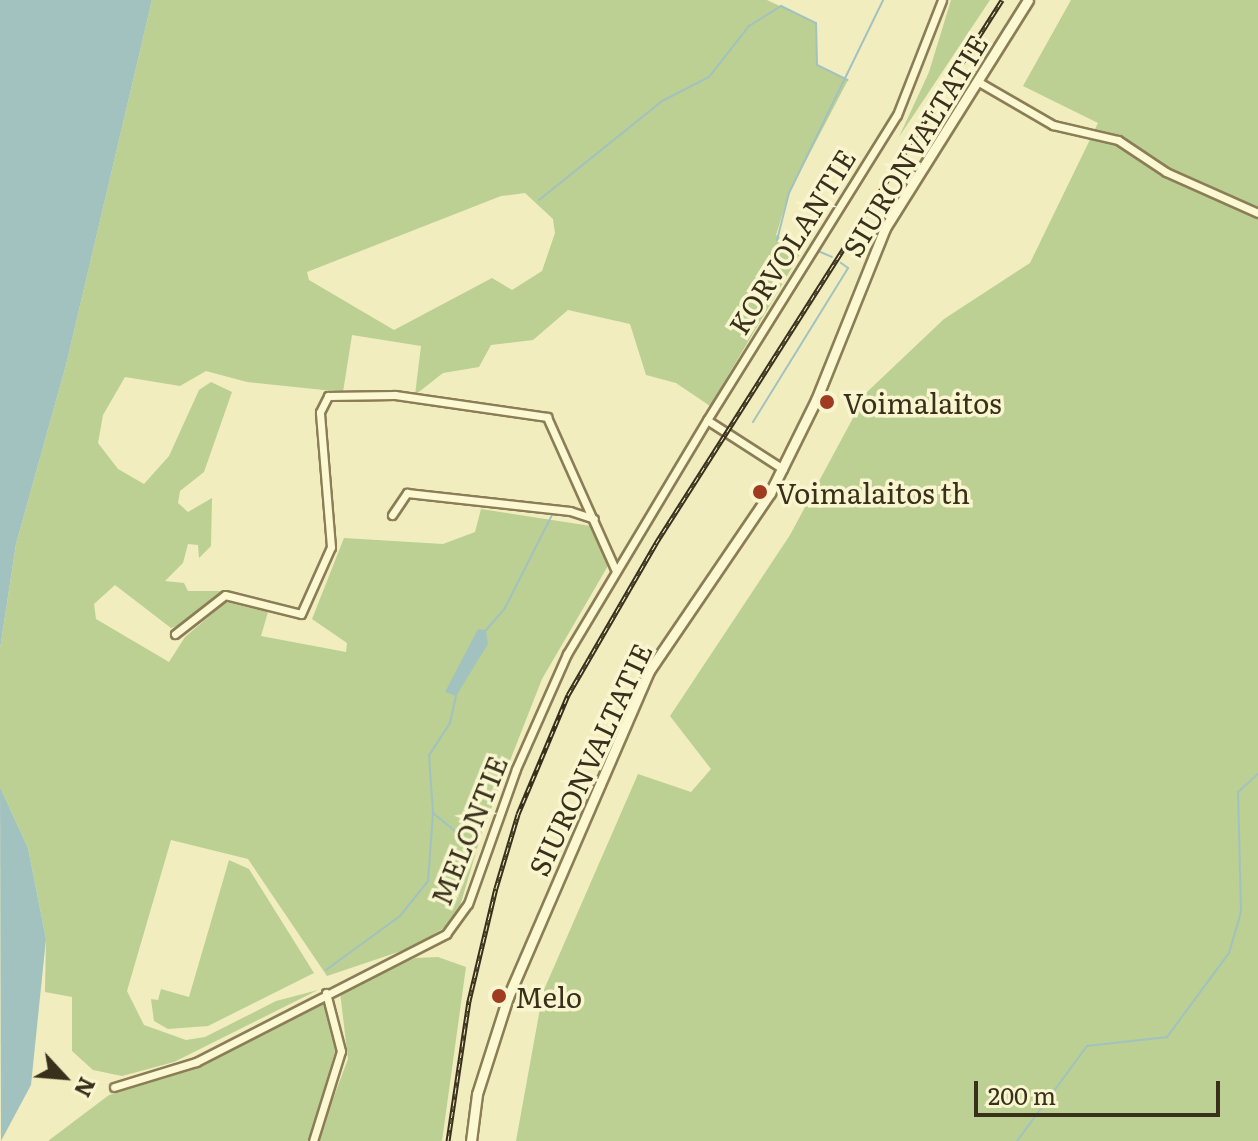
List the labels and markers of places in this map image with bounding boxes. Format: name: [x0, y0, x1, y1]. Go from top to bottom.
place label: Voimalaitos: [843, 385, 1002, 419]
marker: Voimalaitos: [818, 393, 836, 411]
place label: Voimalaitos th: [776, 475, 970, 509]
marker: Voimalaitos th: [751, 483, 769, 501]
place label: Melo: [515, 979, 582, 1013]
marker: Melo: [490, 987, 508, 1005]

